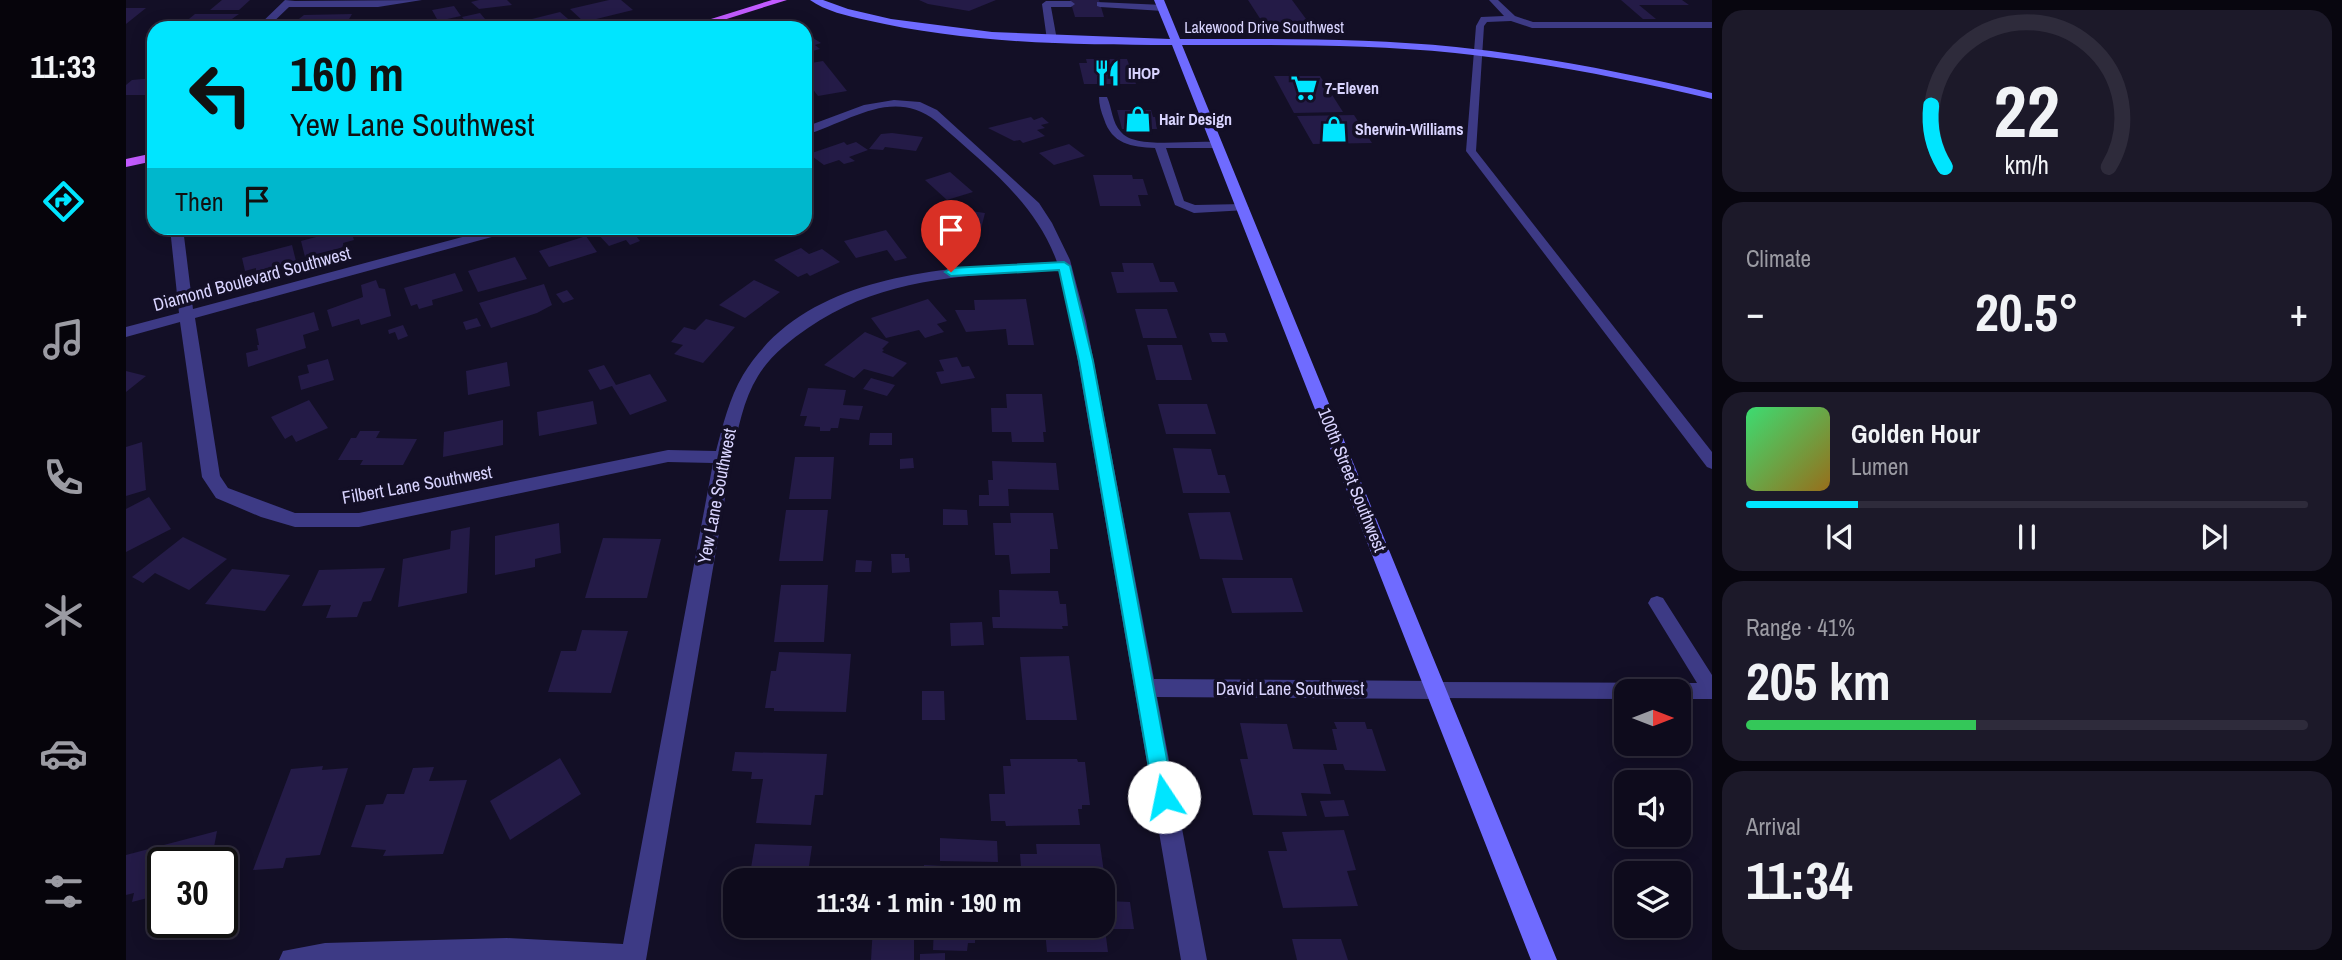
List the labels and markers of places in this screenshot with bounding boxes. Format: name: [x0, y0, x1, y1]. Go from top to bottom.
restaurant icon: IHOP: [1092, 58, 1122, 88]
place label: IHOP: [1128, 62, 1160, 84]
supermarket icon: 7-Eleven: [1289, 73, 1319, 103]
place label: 7-Eleven: [1325, 77, 1379, 99]
shop icon: Hair Design: [1123, 104, 1153, 134]
place label: Hair Design: [1159, 108, 1232, 130]
shop icon: Sherwin-Williams: [1319, 114, 1349, 144]
place label: Sherwin-Williams: [1355, 118, 1464, 140]
pin: [921, 200, 981, 272]

